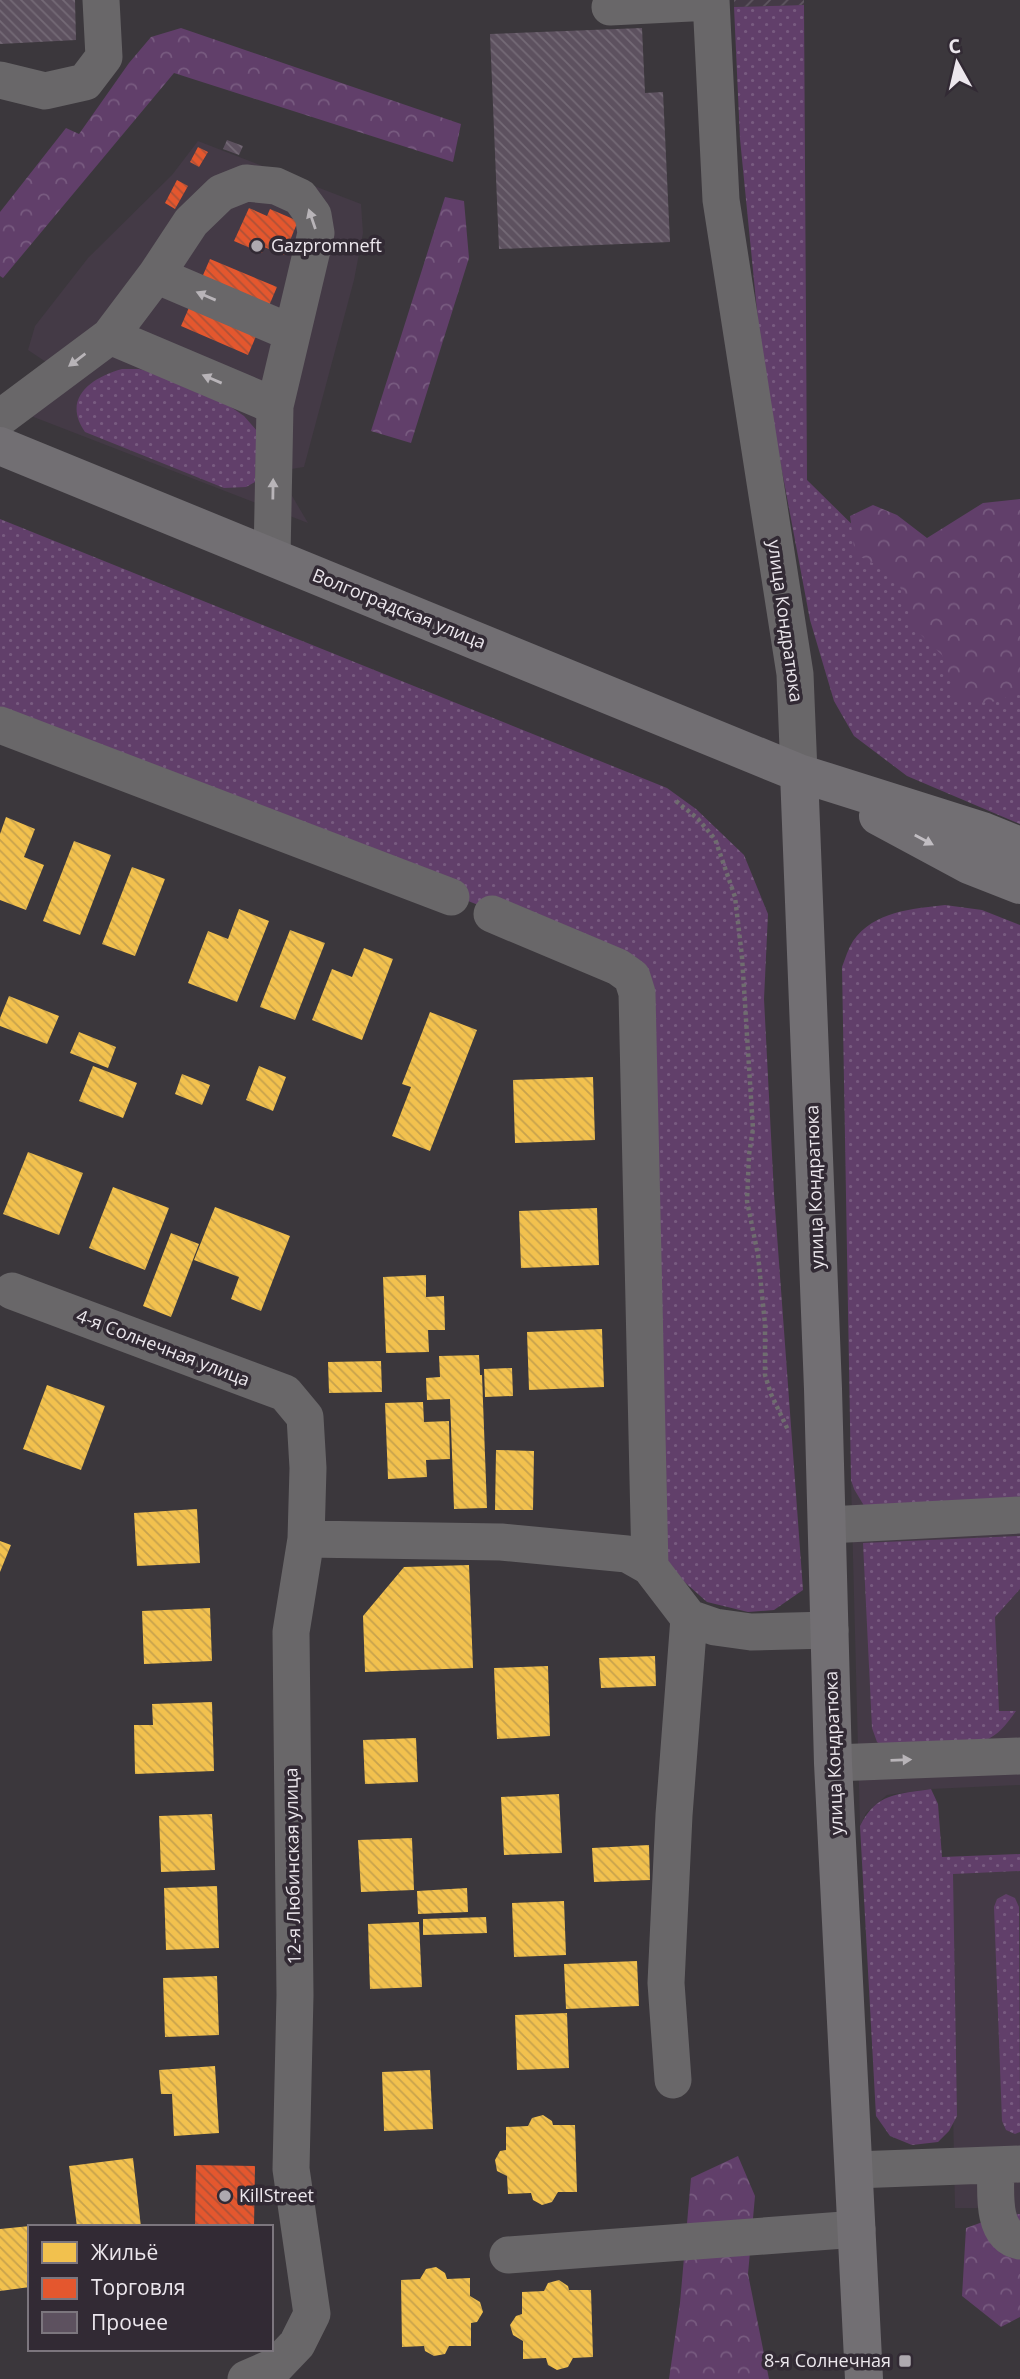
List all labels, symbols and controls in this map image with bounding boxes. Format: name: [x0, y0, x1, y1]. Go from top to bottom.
north arrow: [922, 28, 992, 98]
text: С: [947, 32, 962, 60]
one-way arrow: [306, 208, 317, 229]
place label: Gazpromneft: [271, 233, 382, 257]
marker: Gazpromneft: [249, 238, 265, 254]
one-way arrow: [196, 291, 217, 302]
one-way arrow: [68, 353, 86, 367]
one-way arrow: [201, 373, 222, 384]
one-way arrow: [267, 477, 279, 499]
street label: улица Кондратюка: [763, 538, 809, 704]
street label: Волгоградская улица: [309, 562, 490, 654]
one-way arrow: [914, 834, 934, 846]
street label: улица Кондратюка: [799, 1105, 829, 1269]
street label: 4-я Солнечная улица: [73, 1303, 253, 1391]
street label: улица Кондратюка: [818, 1671, 848, 1835]
one-way arrow: [891, 1755, 913, 1766]
street label: 12-я Любинская улица: [278, 1767, 306, 1965]
place label: KillStreet: [239, 2183, 314, 2207]
marker: KillStreet: [217, 2188, 233, 2204]
legend: [28, 2225, 273, 2351]
text: Жильё: [91, 2238, 158, 2266]
text: Торговля: [91, 2273, 185, 2301]
text: Прочее: [91, 2308, 168, 2336]
place label: 8-я Солнечная: [764, 2348, 891, 2372]
marker: 8-я Солнечная: [897, 2353, 913, 2369]

